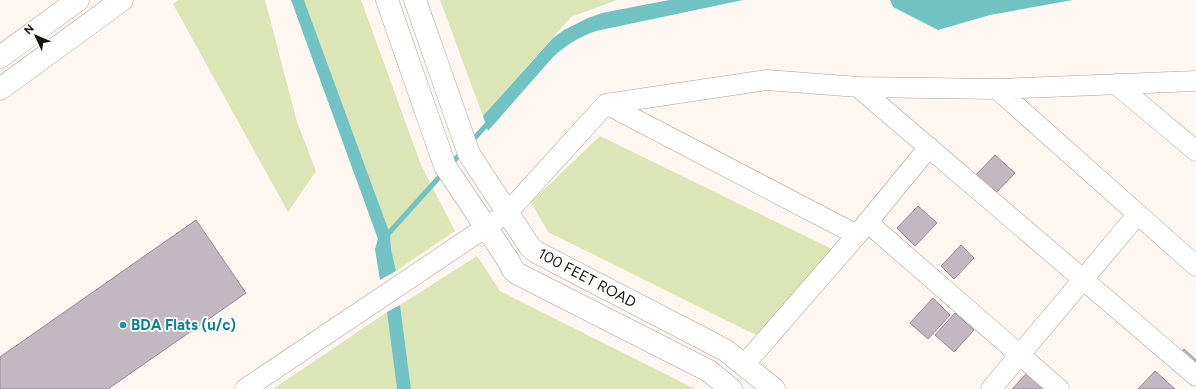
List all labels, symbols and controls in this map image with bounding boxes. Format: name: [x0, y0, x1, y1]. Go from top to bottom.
north arrow: [16, 16, 56, 56]
text: N: [22, 22, 37, 37]
street label: 100 FEET ROAD: [535, 245, 639, 311]
place label: BDA Flats (u/c): [131, 316, 236, 334]
marker: BDA Flats (u/c): [118, 320, 128, 330]

